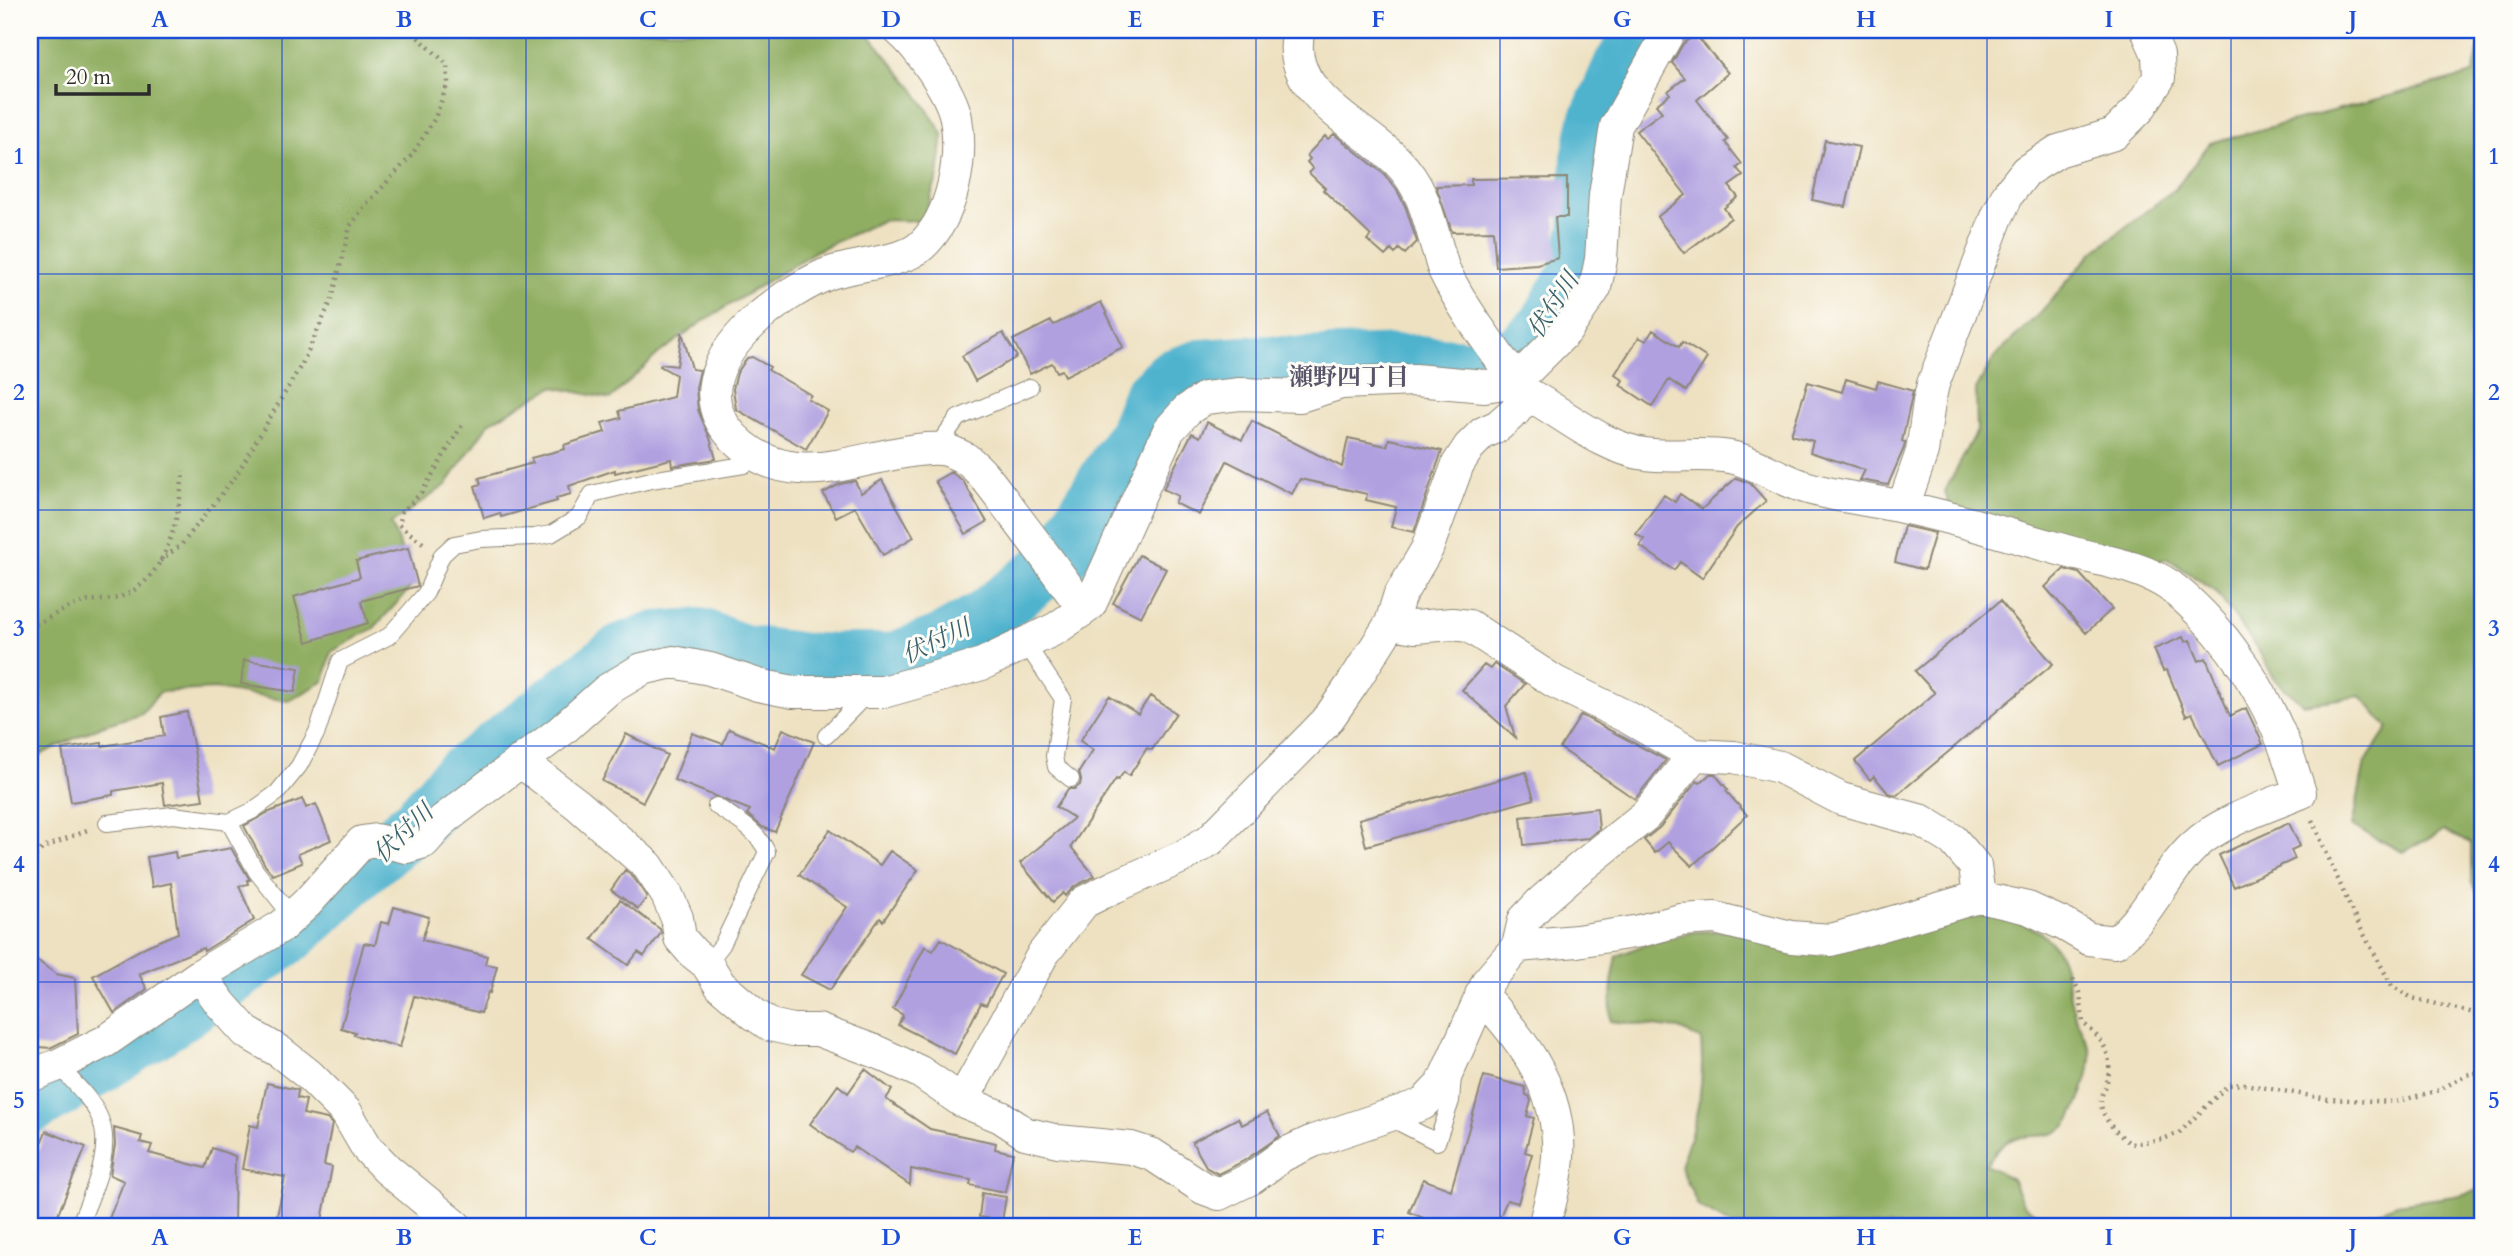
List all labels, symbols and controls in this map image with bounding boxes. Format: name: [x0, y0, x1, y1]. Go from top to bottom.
text: A: [151, 4, 169, 35]
text: B: [396, 4, 412, 35]
text: C: [639, 4, 657, 35]
text: D: [881, 4, 901, 35]
text: E: [1128, 4, 1142, 35]
text: F: [1371, 4, 1385, 35]
text: G: [1613, 4, 1632, 35]
text: H: [1856, 4, 1876, 35]
text: I: [2105, 4, 2113, 35]
text: J: [2346, 4, 2357, 35]
scale bar: [56, 52, 149, 96]
text: 20 m: [66, 63, 111, 92]
text: 1: [13, 141, 25, 172]
text: 1: [2488, 141, 2500, 172]
water label: 伏付川: [1520, 264, 1588, 344]
district label: 瀬野四丁目: [1289, 361, 1409, 394]
text: 2: [13, 377, 25, 408]
text: 2: [2488, 377, 2500, 408]
water label: 伏付川: [897, 610, 979, 672]
text: 3: [13, 613, 25, 644]
text: 3: [2488, 613, 2500, 644]
water label: 伏付川: [366, 794, 443, 870]
text: 4: [13, 849, 25, 880]
text: 4: [2488, 849, 2500, 880]
text: 5: [13, 1085, 25, 1116]
text: 5: [2488, 1085, 2500, 1116]
text: A: [151, 1222, 169, 1253]
text: B: [396, 1222, 412, 1253]
text: C: [639, 1222, 657, 1253]
text: D: [881, 1222, 901, 1253]
text: E: [1128, 1222, 1142, 1253]
text: F: [1371, 1222, 1385, 1253]
text: G: [1613, 1222, 1632, 1253]
text: H: [1856, 1222, 1876, 1253]
text: I: [2105, 1222, 2113, 1253]
text: J: [2346, 1222, 2357, 1253]

